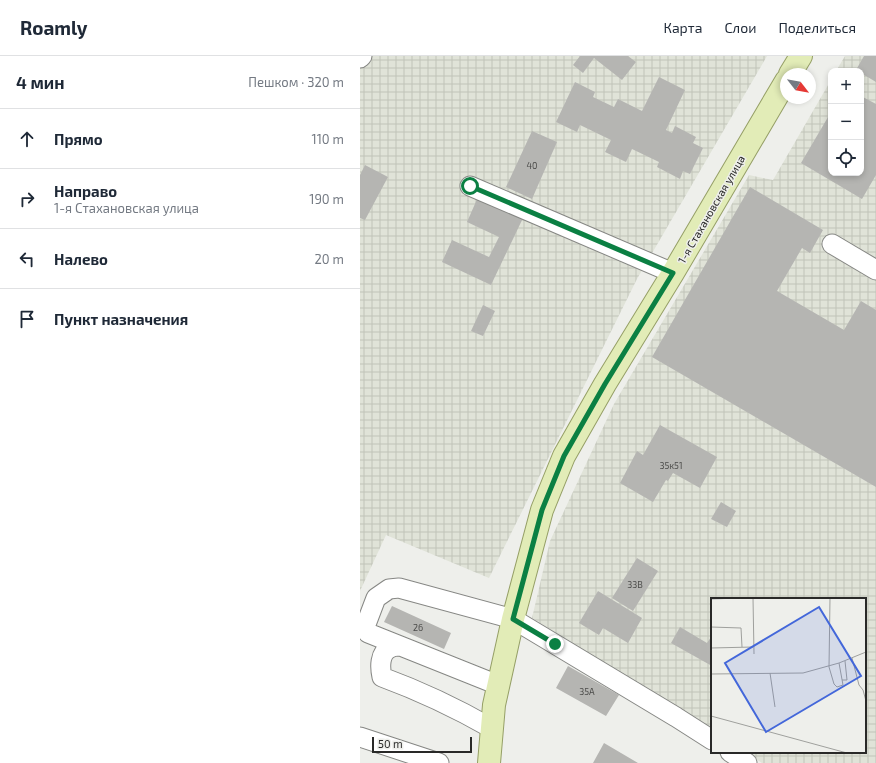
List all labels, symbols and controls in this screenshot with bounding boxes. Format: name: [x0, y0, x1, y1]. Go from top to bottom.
text: Roamly: [20, 16, 87, 39]
text: Карта: [663, 19, 702, 36]
text: Слои: [724, 19, 756, 36]
text: Поделиться: [778, 19, 856, 36]
north arrow: [780, 68, 816, 104]
map controls: [828, 68, 864, 176]
button: +: [828, 68, 864, 104]
text: 4 мин: [16, 72, 65, 92]
text: Пешком · 320 m: [248, 74, 344, 90]
button: −: [828, 104, 864, 140]
icon: ahead: [16, 128, 38, 150]
text: Прямо: [54, 130, 103, 148]
text: 110 m: [312, 131, 344, 147]
button: locate: [828, 140, 864, 176]
street label: 1-я Стахановская улица: [675, 153, 748, 266]
house number: 40: [527, 160, 537, 171]
route start: [461, 177, 479, 195]
text: Направо: [54, 182, 117, 200]
icon: right: [16, 188, 38, 210]
text: 190 m: [309, 191, 344, 207]
text: 1-я Стахановская улица: [54, 200, 199, 216]
icon: left: [16, 248, 38, 270]
text: Налево: [54, 250, 108, 268]
text: 20 m: [315, 251, 344, 267]
icon: arrive: [16, 308, 38, 330]
text: Пункт назначения: [54, 310, 188, 328]
house number: 35к51: [659, 460, 683, 471]
house number: 33В: [627, 579, 643, 590]
inset map: [711, 598, 866, 753]
house number: 26: [413, 622, 423, 633]
route end: [546, 635, 564, 653]
house number: 35А: [579, 686, 595, 697]
scale bar: [372, 735, 472, 754]
text: 50 m: [378, 737, 403, 750]

